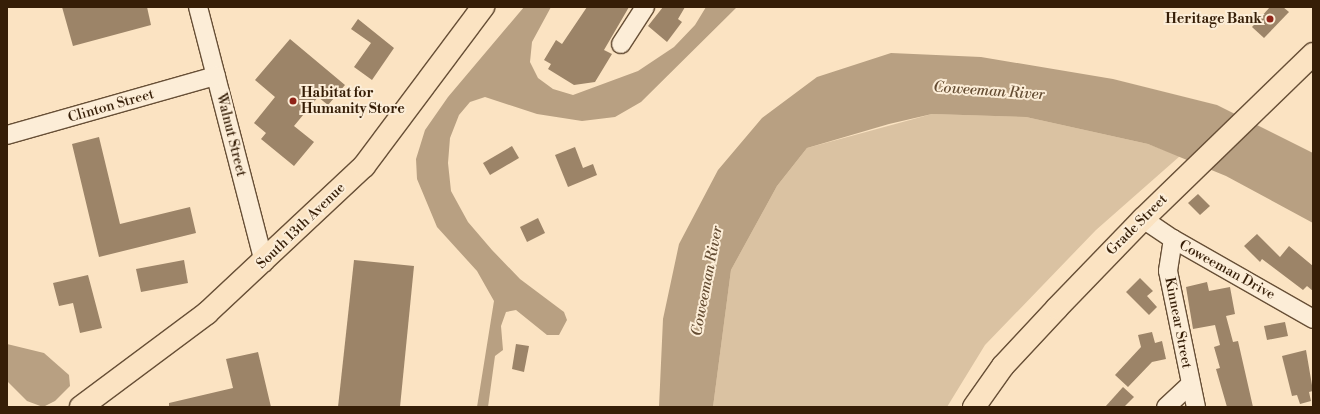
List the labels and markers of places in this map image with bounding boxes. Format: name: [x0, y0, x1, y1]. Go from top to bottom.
place label: Heritage Bank: [1165, 11, 1262, 27]
marker: Heritage Bank: [1265, 14, 1275, 24]
place label: Habitat for Humanity Store: [301, 85, 405, 118]
marker: Habitat for Humanity Store: [288, 96, 298, 106]

